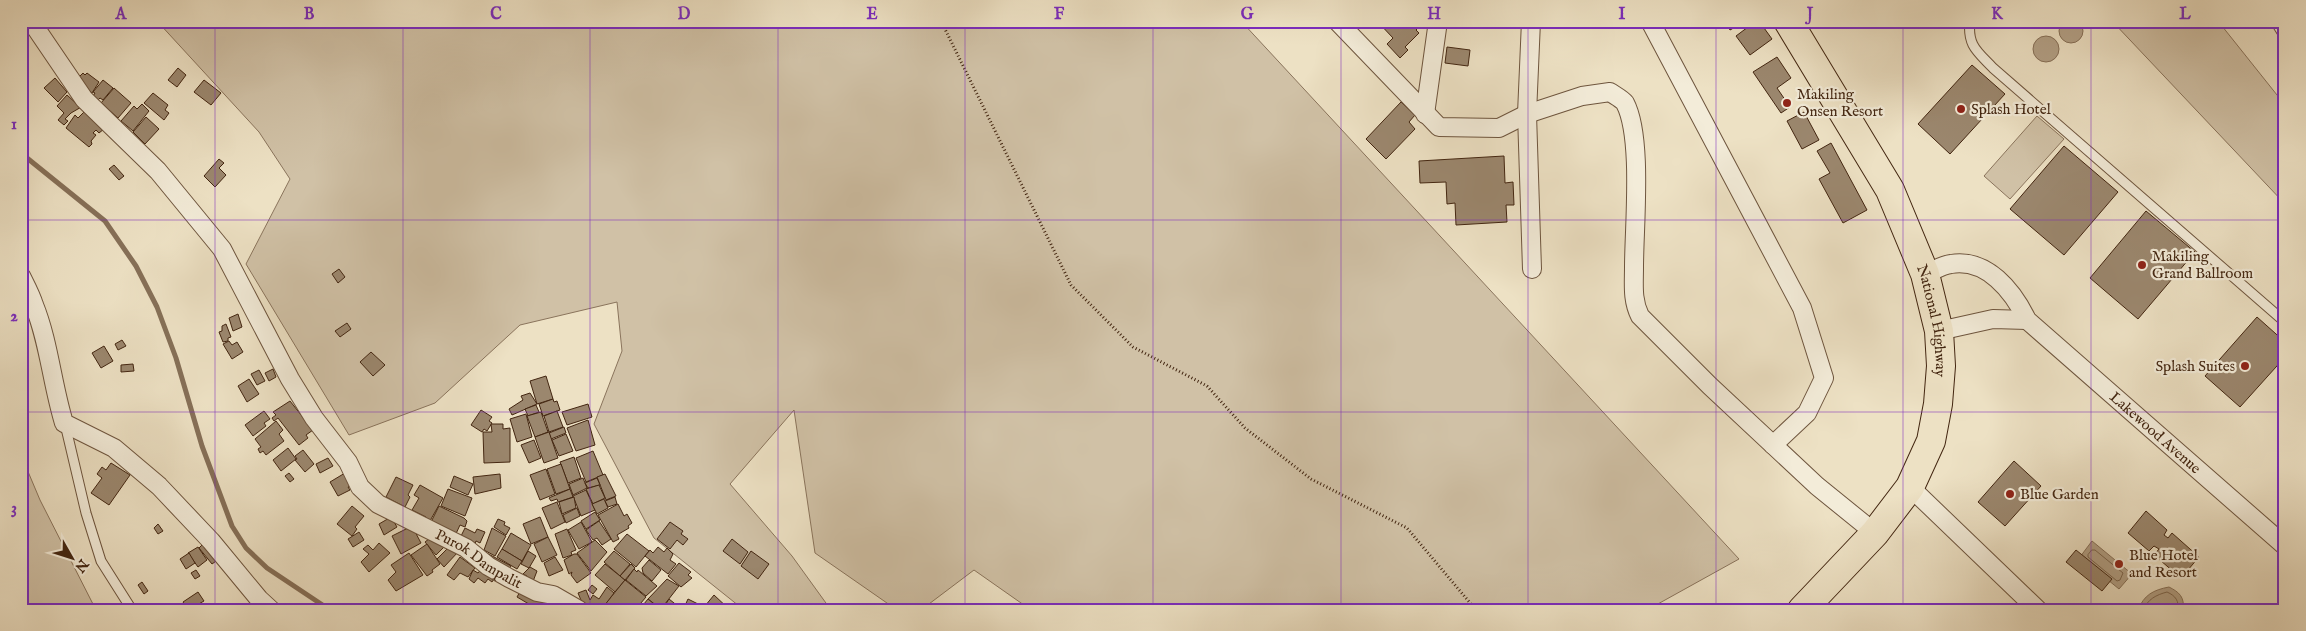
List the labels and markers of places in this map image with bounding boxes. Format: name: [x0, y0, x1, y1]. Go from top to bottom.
place label: Makiling Onsen Resort: [1797, 85, 1883, 121]
marker: Makiling Onsen Resort: [1781, 97, 1793, 109]
place label: Splash Hotel: [1971, 100, 2052, 119]
marker: Splash Hotel: [1955, 103, 1967, 115]
place label: Makiling Grand Ballroom: [2152, 247, 2253, 283]
marker: Makiling Grand Ballroom: [2136, 259, 2148, 271]
place label: Splash Suites: [2155, 357, 2235, 376]
marker: Splash Suites: [2239, 360, 2251, 372]
place label: Blue Garden: [2020, 485, 2099, 504]
marker: Blue Garden: [2004, 488, 2016, 500]
place label: Blue Hotel and Resort: [2129, 546, 2199, 582]
marker: Blue Hotel and Resort: [2113, 558, 2125, 570]

